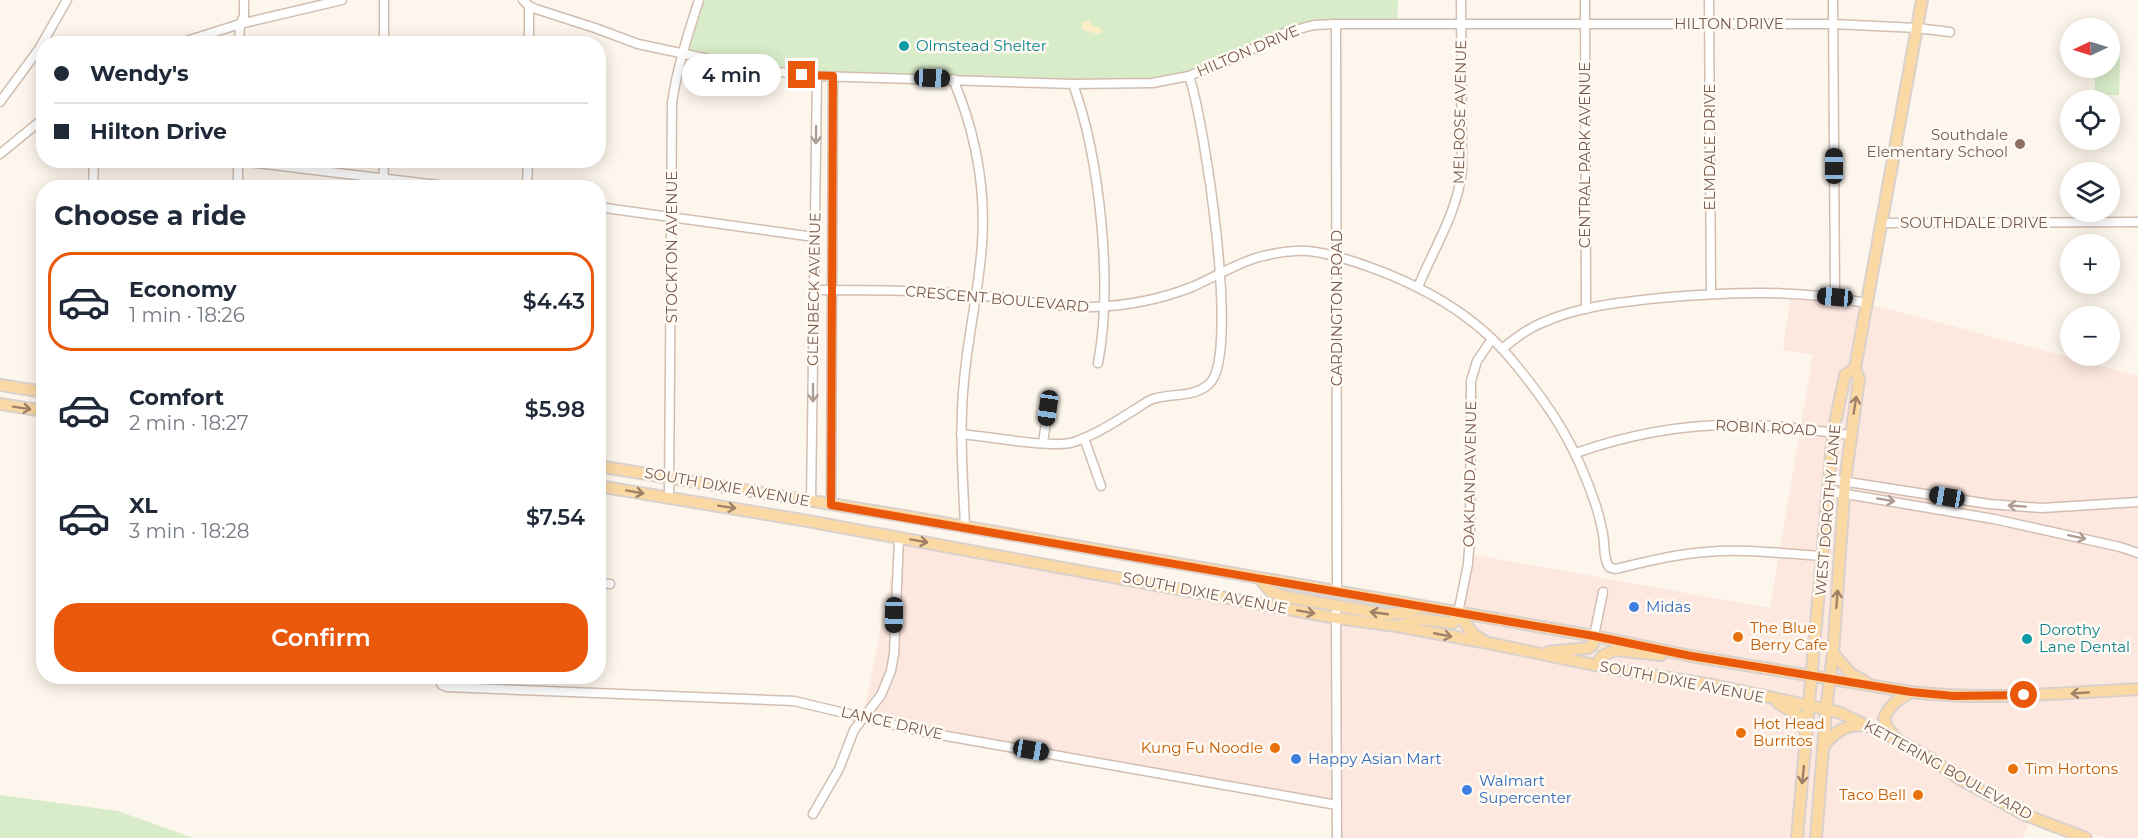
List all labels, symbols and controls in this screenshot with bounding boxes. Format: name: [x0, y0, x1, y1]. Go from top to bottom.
street label: HILTON DRIVE: [1674, 14, 1784, 33]
north arrow: [2060, 18, 2120, 78]
map controls: [2060, 18, 2120, 366]
street label: HILTON DRIVE: [1194, 20, 1302, 81]
place label: Olmstead Shelter: [916, 36, 1047, 55]
marker: Olmstead Shelter: [897, 39, 911, 53]
street label: MELROSE AVENUE: [1449, 40, 1470, 184]
callout: 4 min: [682, 54, 781, 96]
text: Wendy's: [90, 60, 189, 87]
route end: [788, 61, 815, 88]
street label: CENTRAL PARK AVENUE: [1575, 62, 1594, 248]
text: 4 min: [702, 63, 761, 87]
car: [914, 68, 950, 88]
street label: ELMDALE DRIVE: [1700, 84, 1719, 210]
button: locate: [2060, 90, 2120, 150]
text: Hilton Drive: [90, 118, 227, 145]
one-way arrow: [810, 124, 822, 144]
place label: Southdale Elementary School: [1867, 125, 2008, 161]
marker: Southdale Elementary School: [2013, 137, 2027, 151]
car: [1825, 148, 1843, 184]
button: layers: [2060, 162, 2120, 222]
street label: STOCKTON AVENUE: [662, 171, 681, 323]
text: Choose a ride: [54, 199, 246, 232]
street label: GLENBECK AVENUE: [803, 212, 824, 366]
street label: SOUTHDALE DRIVE: [1900, 213, 2048, 232]
street label: CARDINGTON ROAD: [1327, 230, 1346, 386]
button: +: [2060, 234, 2120, 294]
icon: car: [57, 275, 111, 329]
text: Economy: [129, 276, 237, 303]
street label: CRESCENT BOULEVARD: [904, 281, 1090, 316]
car: [1816, 286, 1854, 308]
text: $4.43: [523, 288, 585, 315]
text: 1 min · 18:26: [129, 303, 245, 327]
button: −: [2060, 306, 2120, 366]
one-way arrow: [807, 382, 819, 402]
icon: car: [57, 383, 111, 437]
text: Comfort: [129, 384, 224, 411]
car: [1037, 389, 1059, 427]
text: $5.98: [525, 396, 585, 423]
one-way arrow: [1850, 396, 1861, 415]
street label: OAKLAND AVENUE: [1459, 401, 1480, 547]
one-way arrow: [11, 402, 31, 413]
text: 2 min · 18:27: [129, 411, 249, 435]
street label: ROBIN ROAD: [1715, 415, 1817, 440]
street label: WEST DOROTHY LANE: [1811, 423, 1844, 597]
street label: SOUTH DIXIE AVENUE: [643, 463, 811, 510]
car: [1928, 485, 1966, 509]
one-way arrow: [625, 487, 645, 498]
icon: car: [57, 491, 111, 545]
text: XL: [129, 492, 158, 519]
one-way arrow: [1876, 495, 1895, 506]
one-way arrow: [2007, 500, 2027, 511]
one-way arrow: [716, 501, 736, 512]
text: $7.54: [526, 504, 585, 531]
text: 3 min · 18:28: [129, 519, 250, 543]
one-way arrow: [2067, 532, 2086, 543]
one-way arrow: [908, 536, 928, 547]
street label: SOUTH DIXIE AVENUE: [1121, 567, 1289, 618]
one-way arrow: [1832, 590, 1843, 610]
car: [885, 597, 903, 633]
place label: Midas: [1646, 597, 1691, 616]
marker: Midas: [1627, 600, 1641, 614]
button: Confirm: [54, 603, 588, 672]
one-way arrow: [1296, 607, 1315, 618]
one-way arrow: [1370, 608, 1389, 619]
place label: The Blue Berry Cafe: [1750, 618, 1828, 654]
place label: Dorothy Lane Dental: [2039, 620, 2130, 656]
one-way arrow: [1432, 630, 1452, 641]
marker: The Blue Berry Cafe: [1731, 630, 1745, 644]
marker: Dorothy Lane Dental: [2020, 632, 2034, 646]
street label: SOUTH DIXIE AVENUE: [1598, 656, 1766, 707]
route start: [2010, 681, 2037, 708]
one-way arrow: [2070, 688, 2090, 699]
street label: LANCE DRIVE: [839, 702, 945, 743]
place label: Hot Head Burritos: [1753, 714, 1825, 750]
street label: KETTERING BOULEVARD: [1861, 715, 2036, 824]
marker: Hot Head Burritos: [1734, 726, 1748, 740]
car: [1012, 738, 1050, 762]
place label: Kung Fu Noodle: [1141, 738, 1263, 757]
marker: Kung Fu Noodle: [1268, 741, 1282, 755]
place label: Happy Asian Mart: [1308, 749, 1442, 768]
marker: Happy Asian Mart: [1289, 752, 1303, 766]
place label: Tim Hortons: [2025, 759, 2118, 778]
marker: Tim Hortons: [2006, 762, 2020, 776]
one-way arrow: [1797, 765, 1808, 785]
place label: Walmart Supercenter: [1479, 771, 1572, 807]
marker: Walmart Supercenter: [1460, 783, 1474, 797]
place label: Taco Bell: [1839, 785, 1906, 804]
marker: Taco Bell: [1911, 788, 1925, 802]

